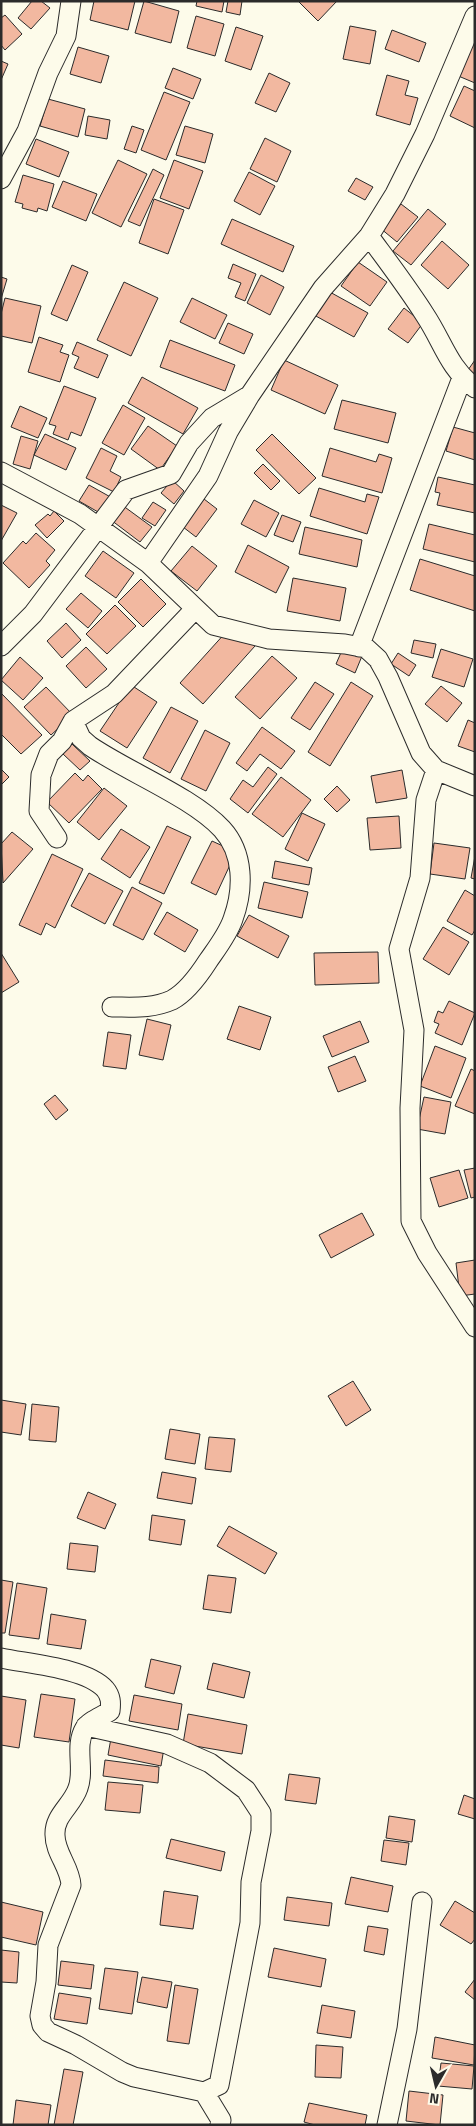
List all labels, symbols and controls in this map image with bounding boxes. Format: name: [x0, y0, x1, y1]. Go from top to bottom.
north arrow: [411, 2061, 461, 2111]
text: N: [428, 2088, 440, 2110]

